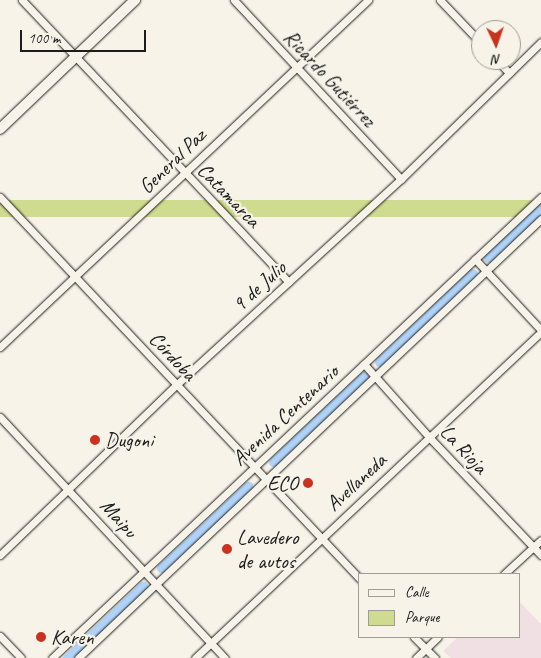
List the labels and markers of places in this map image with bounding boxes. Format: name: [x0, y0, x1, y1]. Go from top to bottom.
place label: Dugoni: [105, 427, 153, 453]
marker: Dugoni: [89, 434, 101, 446]
place label: ECO: [267, 470, 298, 496]
marker: ECO: [302, 477, 314, 489]
place label: Lavedero de autos: [237, 524, 299, 574]
marker: Lavedero de autos: [221, 543, 233, 555]
place label: Karen: [51, 624, 94, 650]
marker: Karen: [35, 631, 47, 643]

